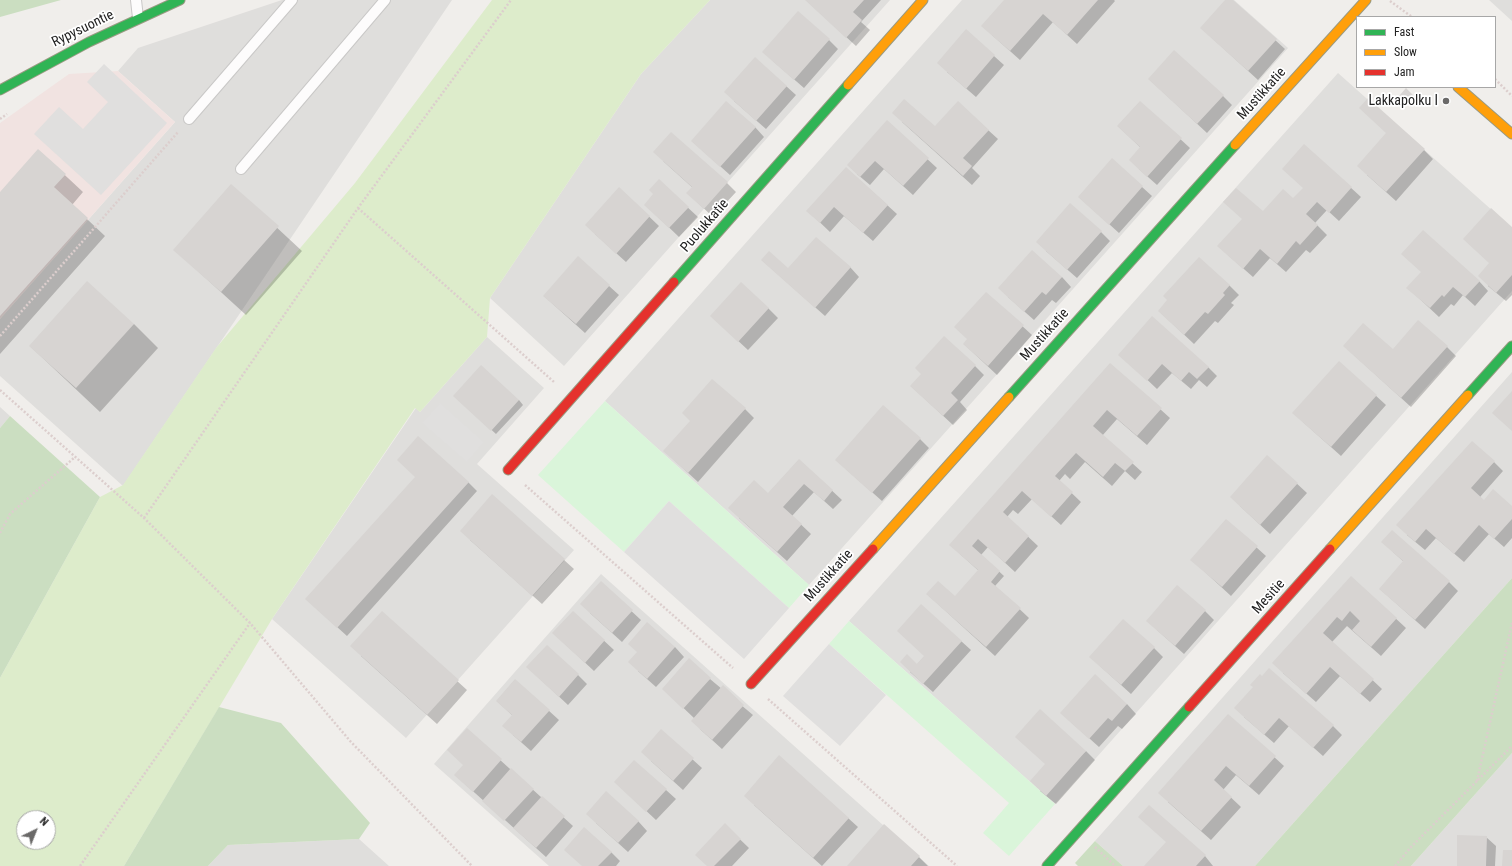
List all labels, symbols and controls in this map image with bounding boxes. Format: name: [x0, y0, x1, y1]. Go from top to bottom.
street label: Rypysuontie: [49, 7, 117, 51]
legend: [1356, 16, 1496, 88]
text: Fast: [1394, 25, 1414, 39]
text: Slow: [1394, 45, 1417, 59]
street label: Mustikkatie: [1234, 64, 1290, 124]
text: Jam: [1394, 65, 1415, 79]
place label: Lakkapolku I: [1368, 93, 1438, 109]
marker: Lakkapolku I: [1441, 96, 1451, 106]
street label: Puolukkatie: [677, 196, 733, 256]
street label: Mustikkatie: [1017, 305, 1073, 365]
street label: Mustikkatie: [801, 546, 857, 606]
street label: Mesitie: [1249, 576, 1289, 618]
north arrow: [16, 810, 56, 850]
text: N: [37, 815, 51, 829]

